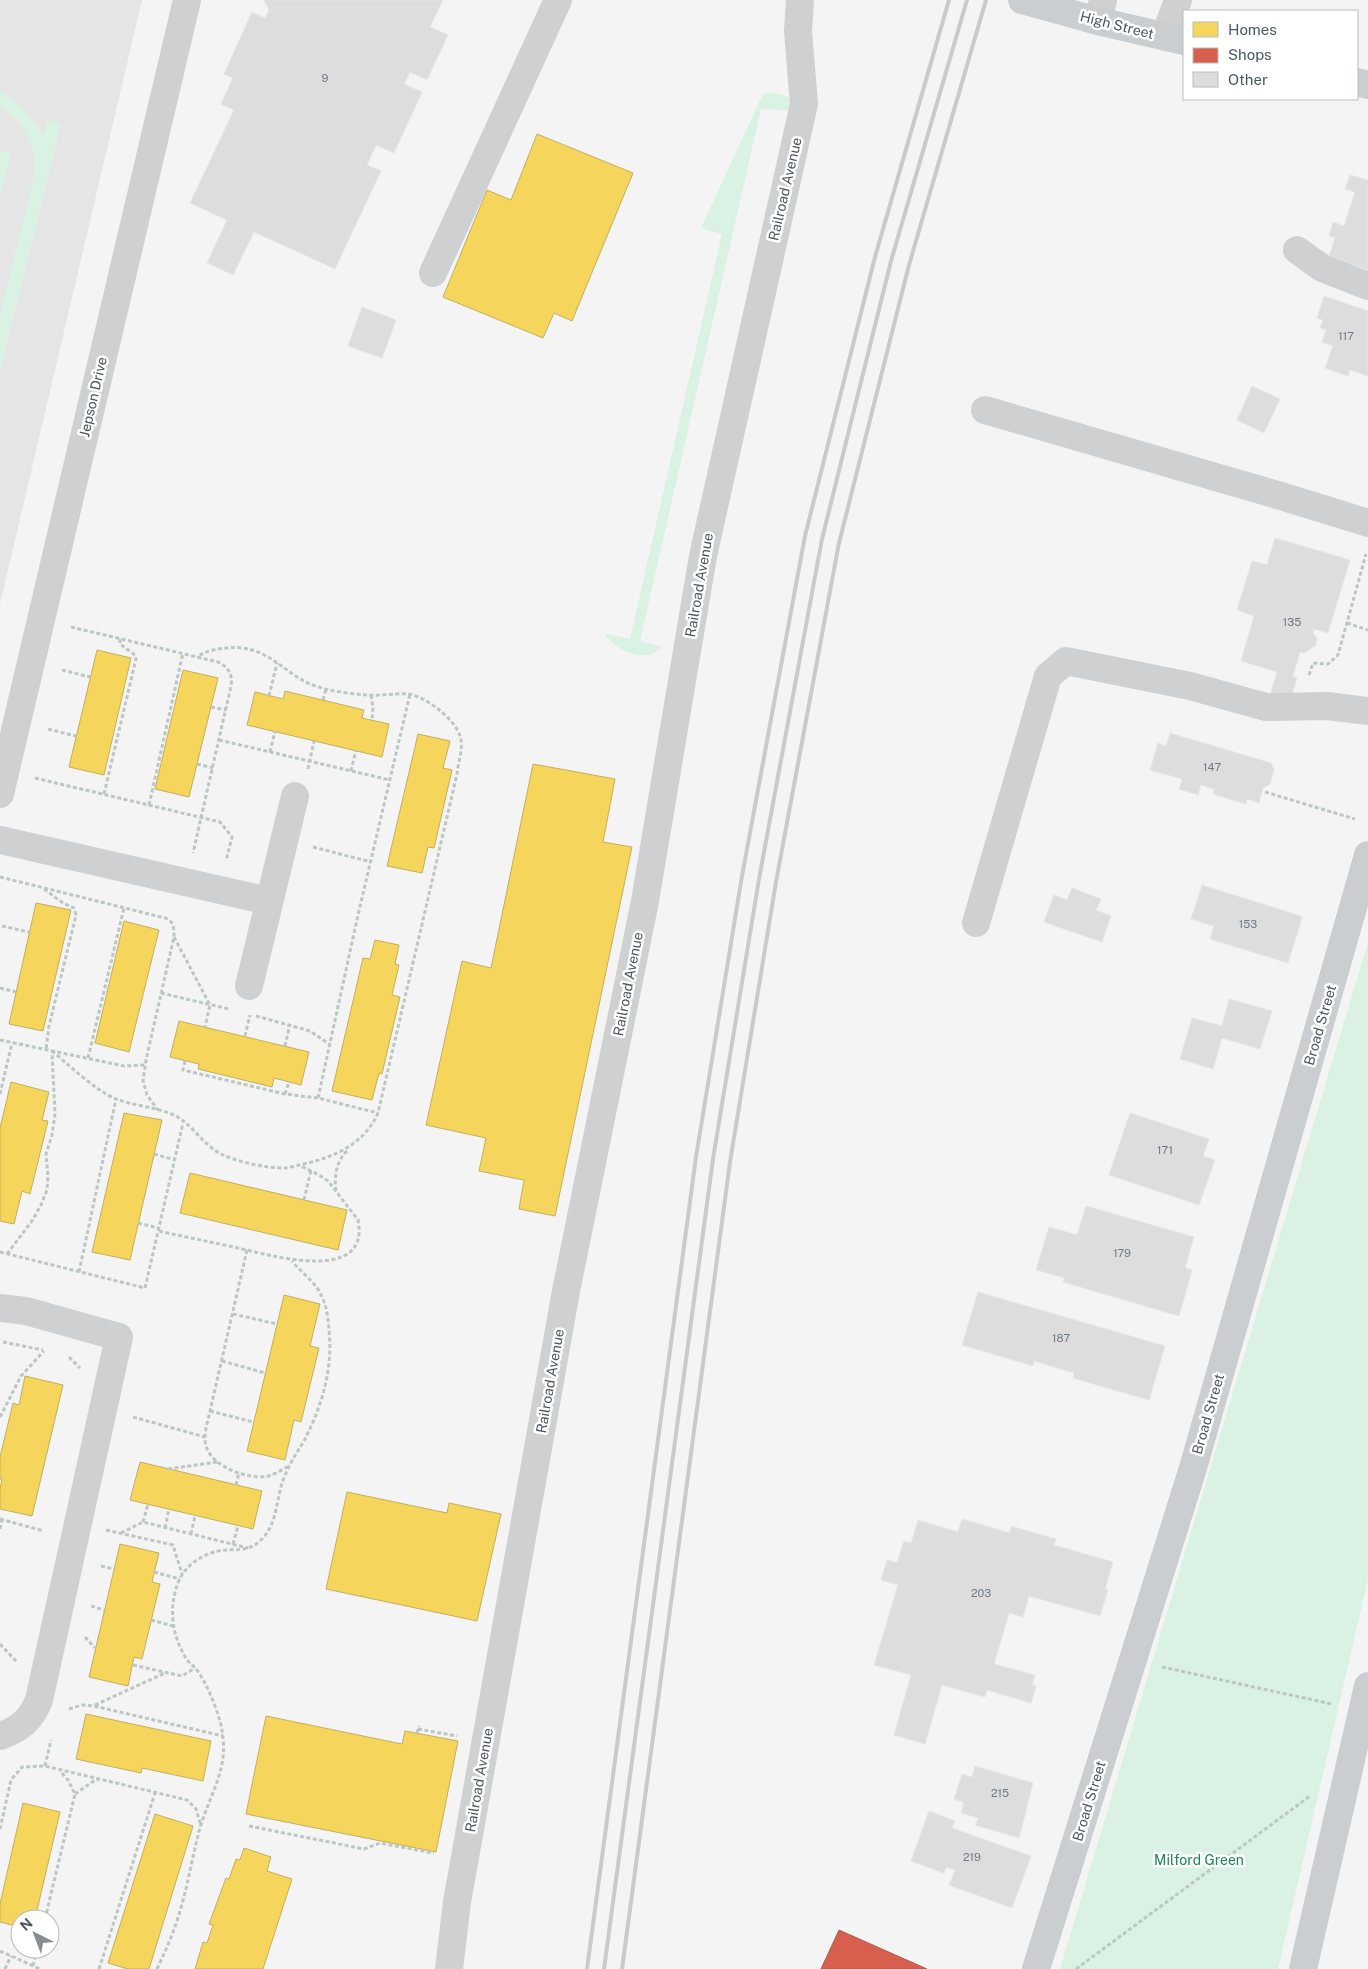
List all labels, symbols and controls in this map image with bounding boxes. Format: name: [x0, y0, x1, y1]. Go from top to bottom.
street label: High Street: [1079, 8, 1155, 42]
legend: [1183, 10, 1358, 100]
text: Homes: [1228, 21, 1277, 38]
text: Shops: [1228, 46, 1272, 63]
text: Other: [1228, 71, 1268, 88]
house number: 9: [322, 72, 329, 84]
street label: Railroad Avenue: [765, 136, 805, 242]
house number: 117: [1338, 330, 1354, 342]
street label: Jepson Drive: [76, 355, 110, 439]
street label: Railroad Avenue: [682, 532, 716, 638]
house number: 135: [1283, 616, 1301, 628]
house number: 147: [1203, 761, 1221, 773]
house number: 153: [1239, 918, 1257, 930]
street label: Railroad Avenue: [610, 931, 646, 1037]
street label: Broad Street: [1301, 983, 1339, 1067]
house number: 171: [1157, 1144, 1173, 1156]
house number: 179: [1113, 1247, 1131, 1259]
street label: Railroad Avenue: [533, 1328, 567, 1434]
house number: 187: [1052, 1332, 1070, 1344]
street label: Broad Street: [1189, 1372, 1227, 1456]
house number: 203: [971, 1587, 991, 1599]
street label: Railroad Avenue: [462, 1727, 496, 1833]
street label: Broad Street: [1069, 1759, 1109, 1843]
house number: 215: [991, 1787, 1009, 1799]
house number: 219: [963, 1851, 981, 1863]
park label: Milford Green: [1154, 1852, 1244, 1868]
north arrow: [10, 1909, 60, 1959]
text: N: [17, 1915, 36, 1934]

